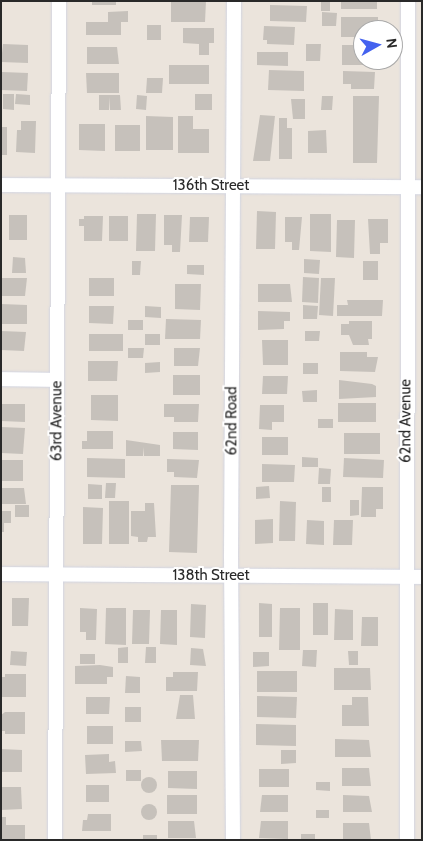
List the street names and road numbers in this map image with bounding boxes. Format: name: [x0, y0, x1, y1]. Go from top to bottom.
street label: 136th Street: [173, 177, 249, 195]
street label: 62nd Avenue: [397, 379, 415, 463]
street label: 63rd Avenue: [48, 381, 66, 461]
street label: 62nd Road: [223, 387, 241, 455]
street label: 138th Street: [172, 567, 250, 585]

